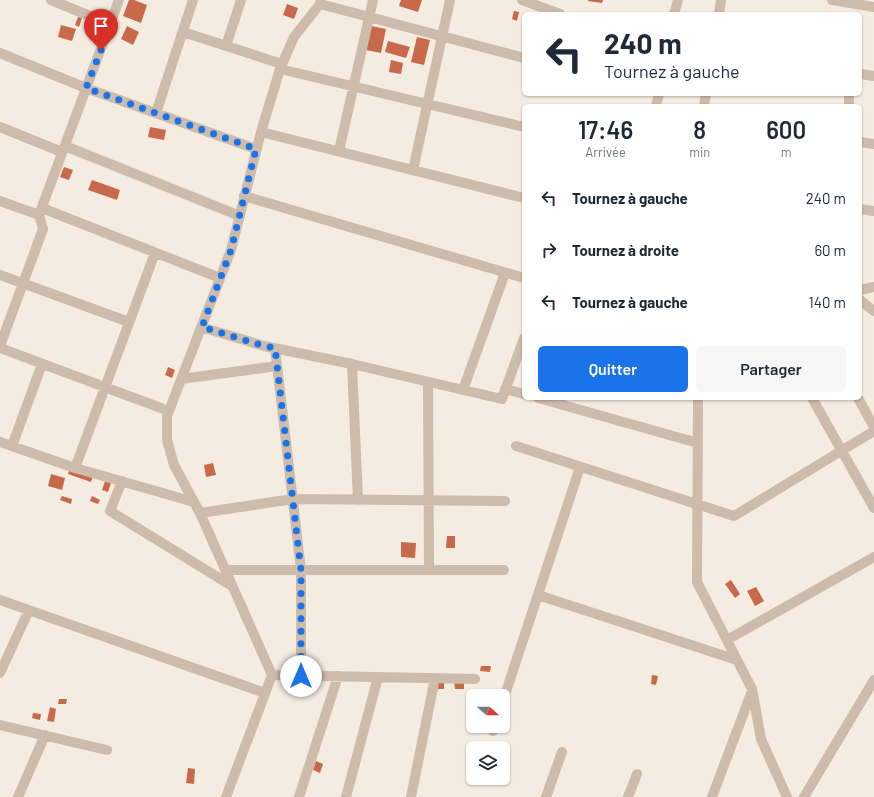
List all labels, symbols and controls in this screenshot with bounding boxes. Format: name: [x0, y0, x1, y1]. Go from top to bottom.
pin: [84, 9, 118, 50]
icon: arrive: [90, 15, 112, 37]
text: 240 m: [604, 26, 682, 60]
icon: left: [538, 28, 590, 80]
text: Tournez à gauche: [604, 60, 740, 82]
text: 17:46: [578, 115, 633, 144]
text: 8: [693, 115, 706, 144]
text: 600: [766, 115, 806, 144]
text: Arrivée: [585, 144, 626, 160]
text: min: [689, 144, 710, 160]
text: m: [781, 144, 792, 160]
icon: left: [538, 187, 560, 209]
text: Tournez à gauche: [572, 189, 688, 207]
text: 240 m: [806, 189, 846, 207]
icon: right: [538, 239, 560, 261]
text: Tournez à droite: [572, 241, 679, 259]
text: 60 m: [814, 241, 846, 259]
icon: left: [538, 291, 560, 313]
text: Tournez à gauche: [572, 293, 688, 311]
text: 140 m: [809, 293, 846, 311]
button: Quitter: [538, 346, 688, 392]
button: Partager: [696, 346, 846, 392]
position arrow: [280, 655, 322, 697]
north arrow: [466, 689, 510, 733]
map controls: [466, 689, 510, 785]
button: layers: [466, 741, 510, 785]

